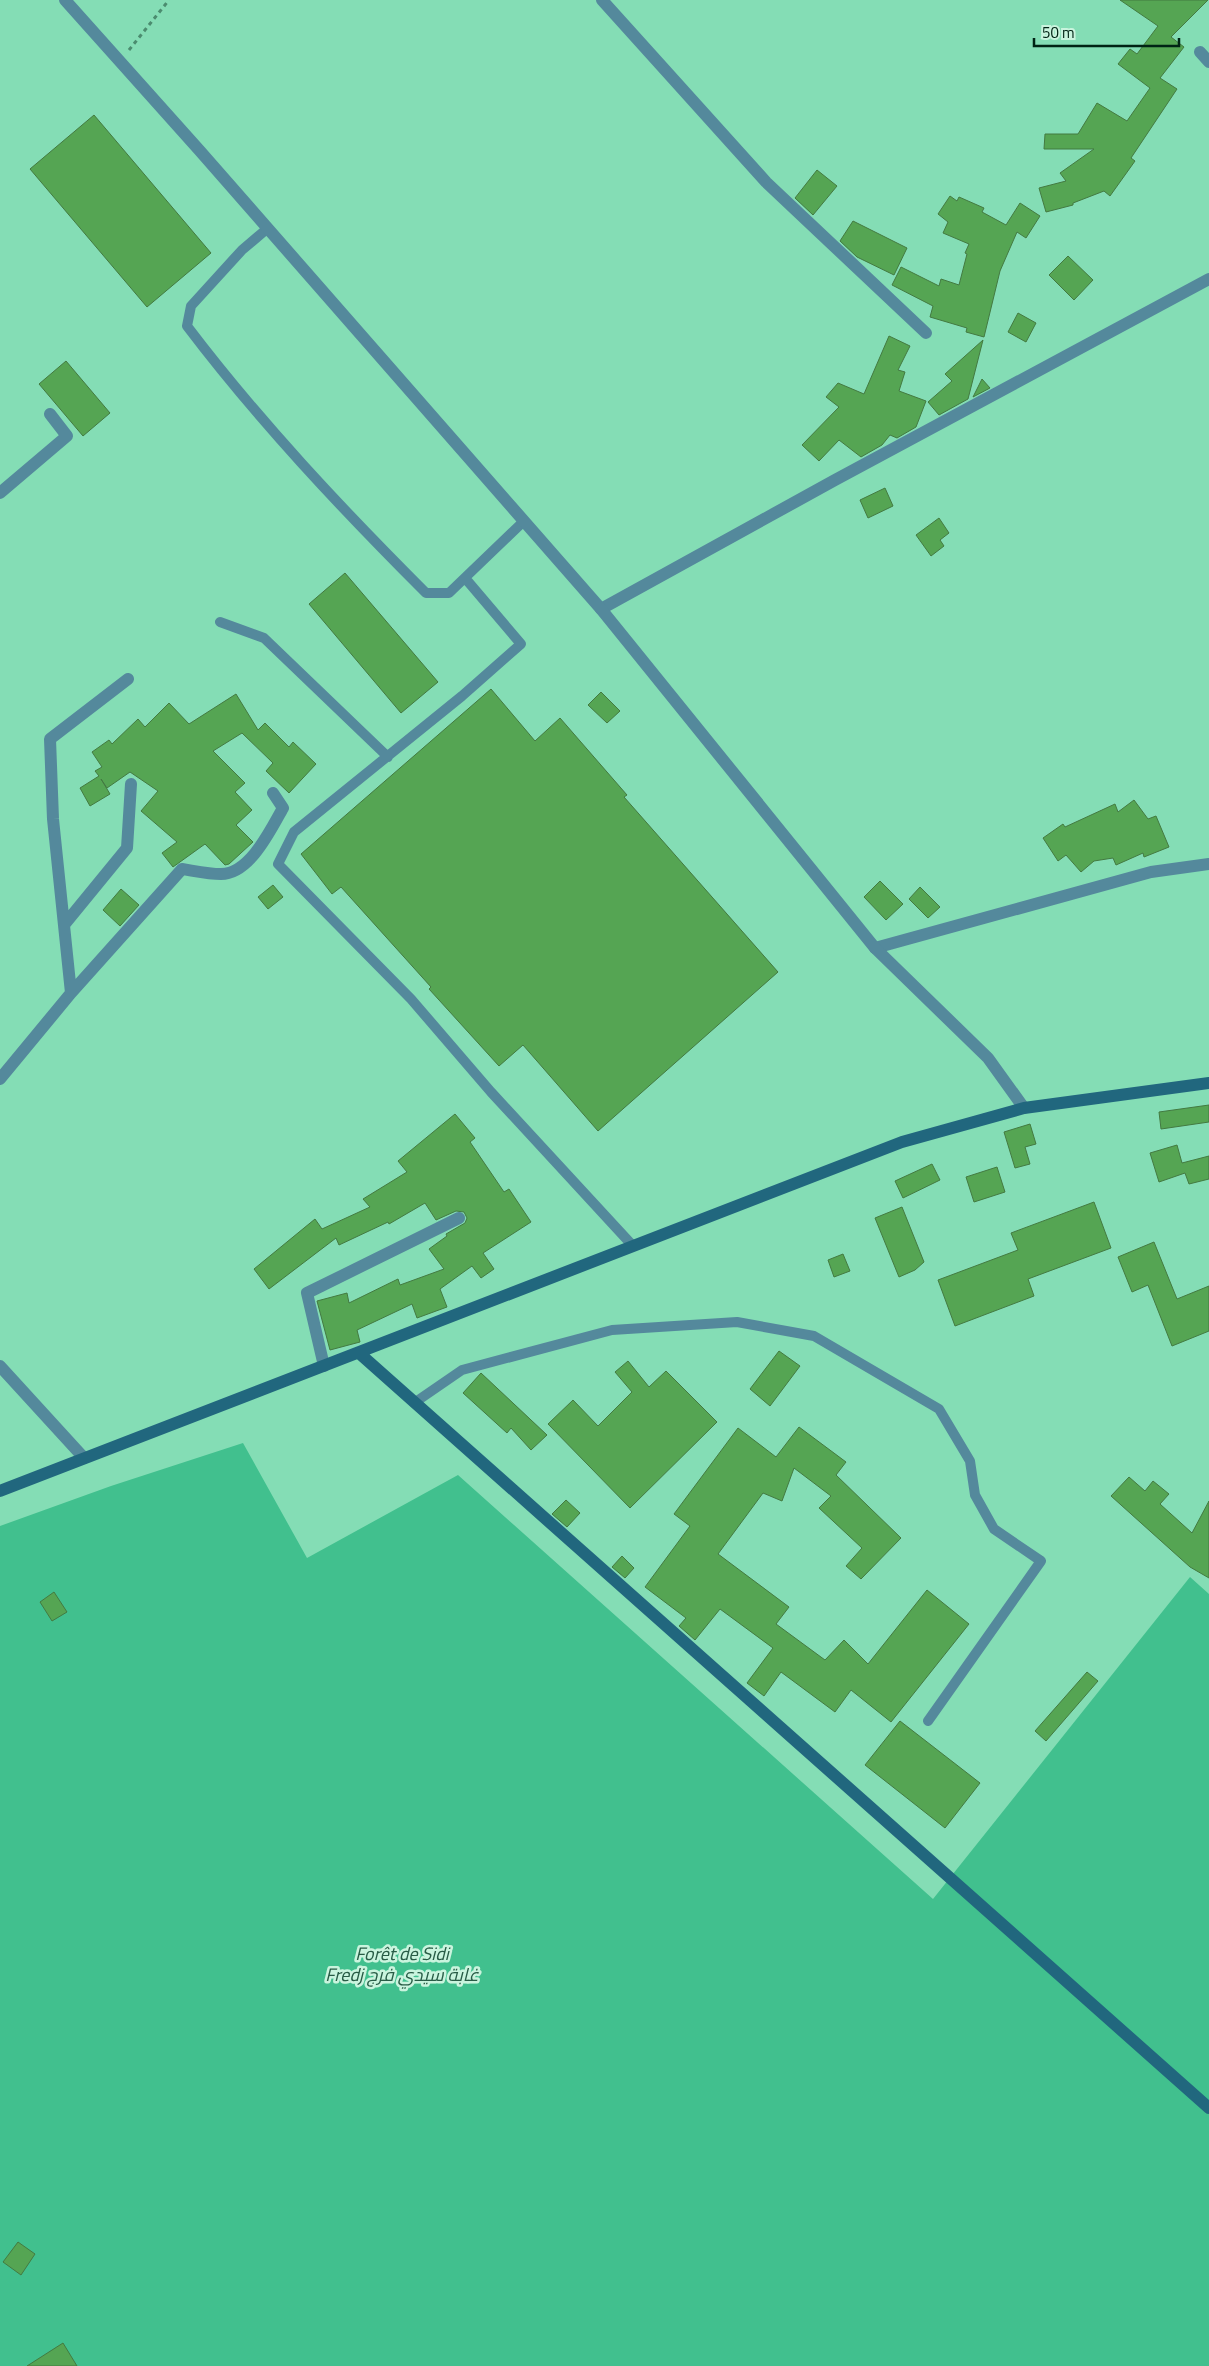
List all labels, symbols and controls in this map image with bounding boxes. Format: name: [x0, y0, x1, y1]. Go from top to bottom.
scale bar: [1034, 15, 1179, 47]
text: 50 m: [1042, 18, 1075, 47]
park label: Forêt de Sidi Fredj غابة سيدي فرج: [325, 1937, 480, 1991]

